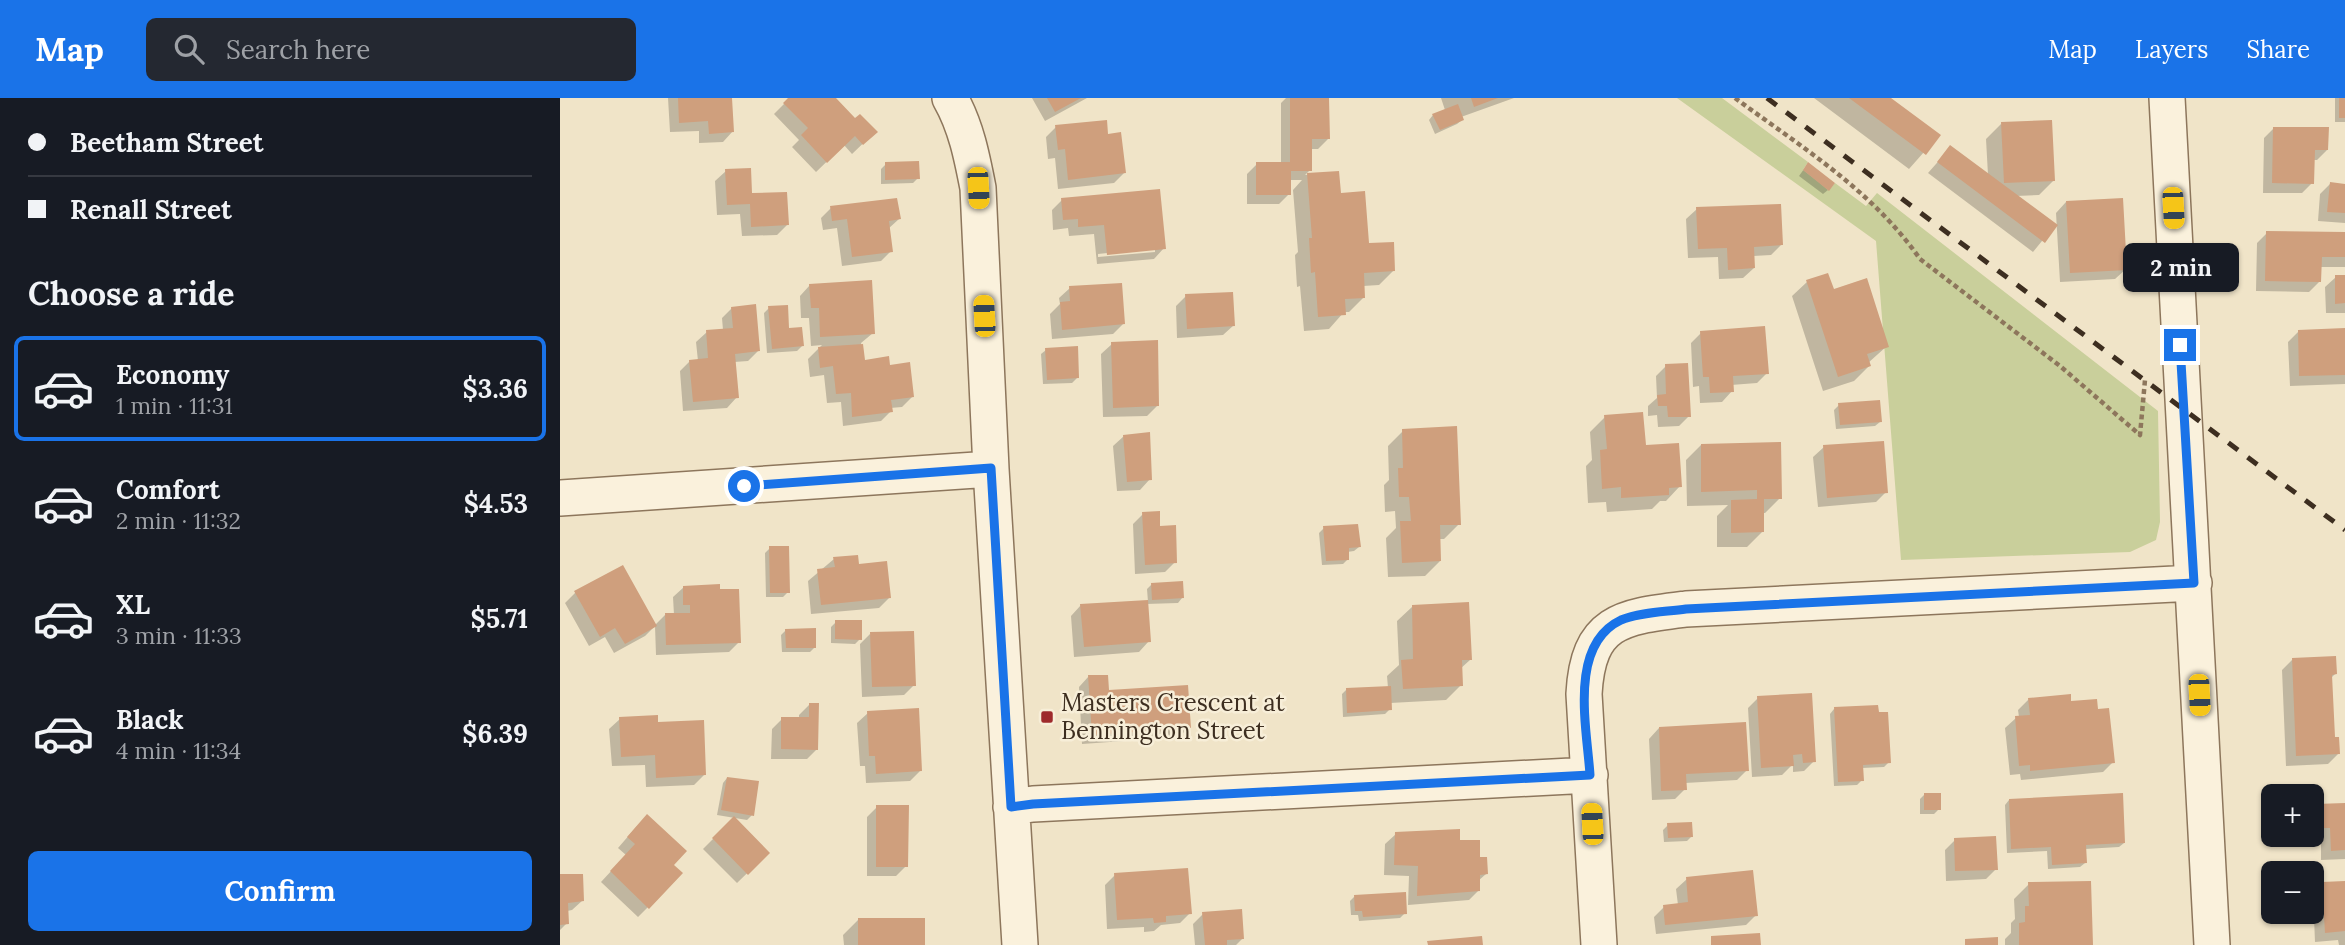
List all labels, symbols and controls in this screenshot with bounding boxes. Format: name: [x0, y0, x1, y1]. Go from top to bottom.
search box: [146, 18, 636, 81]
text: Map: [35, 28, 104, 70]
icon: search: [170, 30, 208, 68]
text: Search here: [226, 33, 370, 66]
text: Map: [2048, 34, 2097, 65]
text: Layers: [2135, 34, 2208, 65]
text: Share: [2246, 34, 2310, 65]
text: Beetham Street: [70, 126, 264, 159]
car: [967, 166, 990, 210]
car: [2162, 186, 2185, 230]
text: Renall Street: [70, 193, 232, 226]
callout: 2 min: [2122, 244, 2238, 292]
text: 2 min: [2150, 253, 2212, 282]
text: Choose a ride: [28, 273, 235, 314]
car: [973, 294, 996, 338]
route end: [2164, 329, 2196, 361]
icon: car: [32, 357, 95, 420]
text: Economy: [116, 358, 229, 391]
text: $3.36: [463, 372, 528, 405]
text: 1 min · 11:31: [116, 391, 233, 420]
route start: [728, 470, 760, 502]
icon: car: [32, 472, 95, 535]
text: Comfort: [116, 473, 220, 506]
text: $4.53: [464, 487, 528, 520]
text: 2 min · 11:32: [116, 506, 241, 535]
icon: car: [32, 587, 95, 650]
text: XL: [116, 588, 150, 621]
text: $5.71: [471, 602, 528, 635]
text: 3 min · 11:33: [116, 621, 242, 650]
car: [2188, 673, 2211, 717]
place label: Masters Crescent at Bennington Street: [1061, 687, 1286, 746]
icon: car: [32, 702, 95, 765]
text: Black: [116, 703, 184, 736]
marker: Masters Crescent at Bennington Street: [1039, 709, 1055, 725]
text: $6.39: [462, 717, 528, 750]
text: 4 min · 11:34: [116, 736, 241, 765]
map controls: [2261, 784, 2324, 924]
button: +: [2261, 784, 2324, 847]
car: [1581, 802, 1604, 846]
button: Confirm: [28, 851, 532, 931]
button: −: [2261, 861, 2324, 924]

